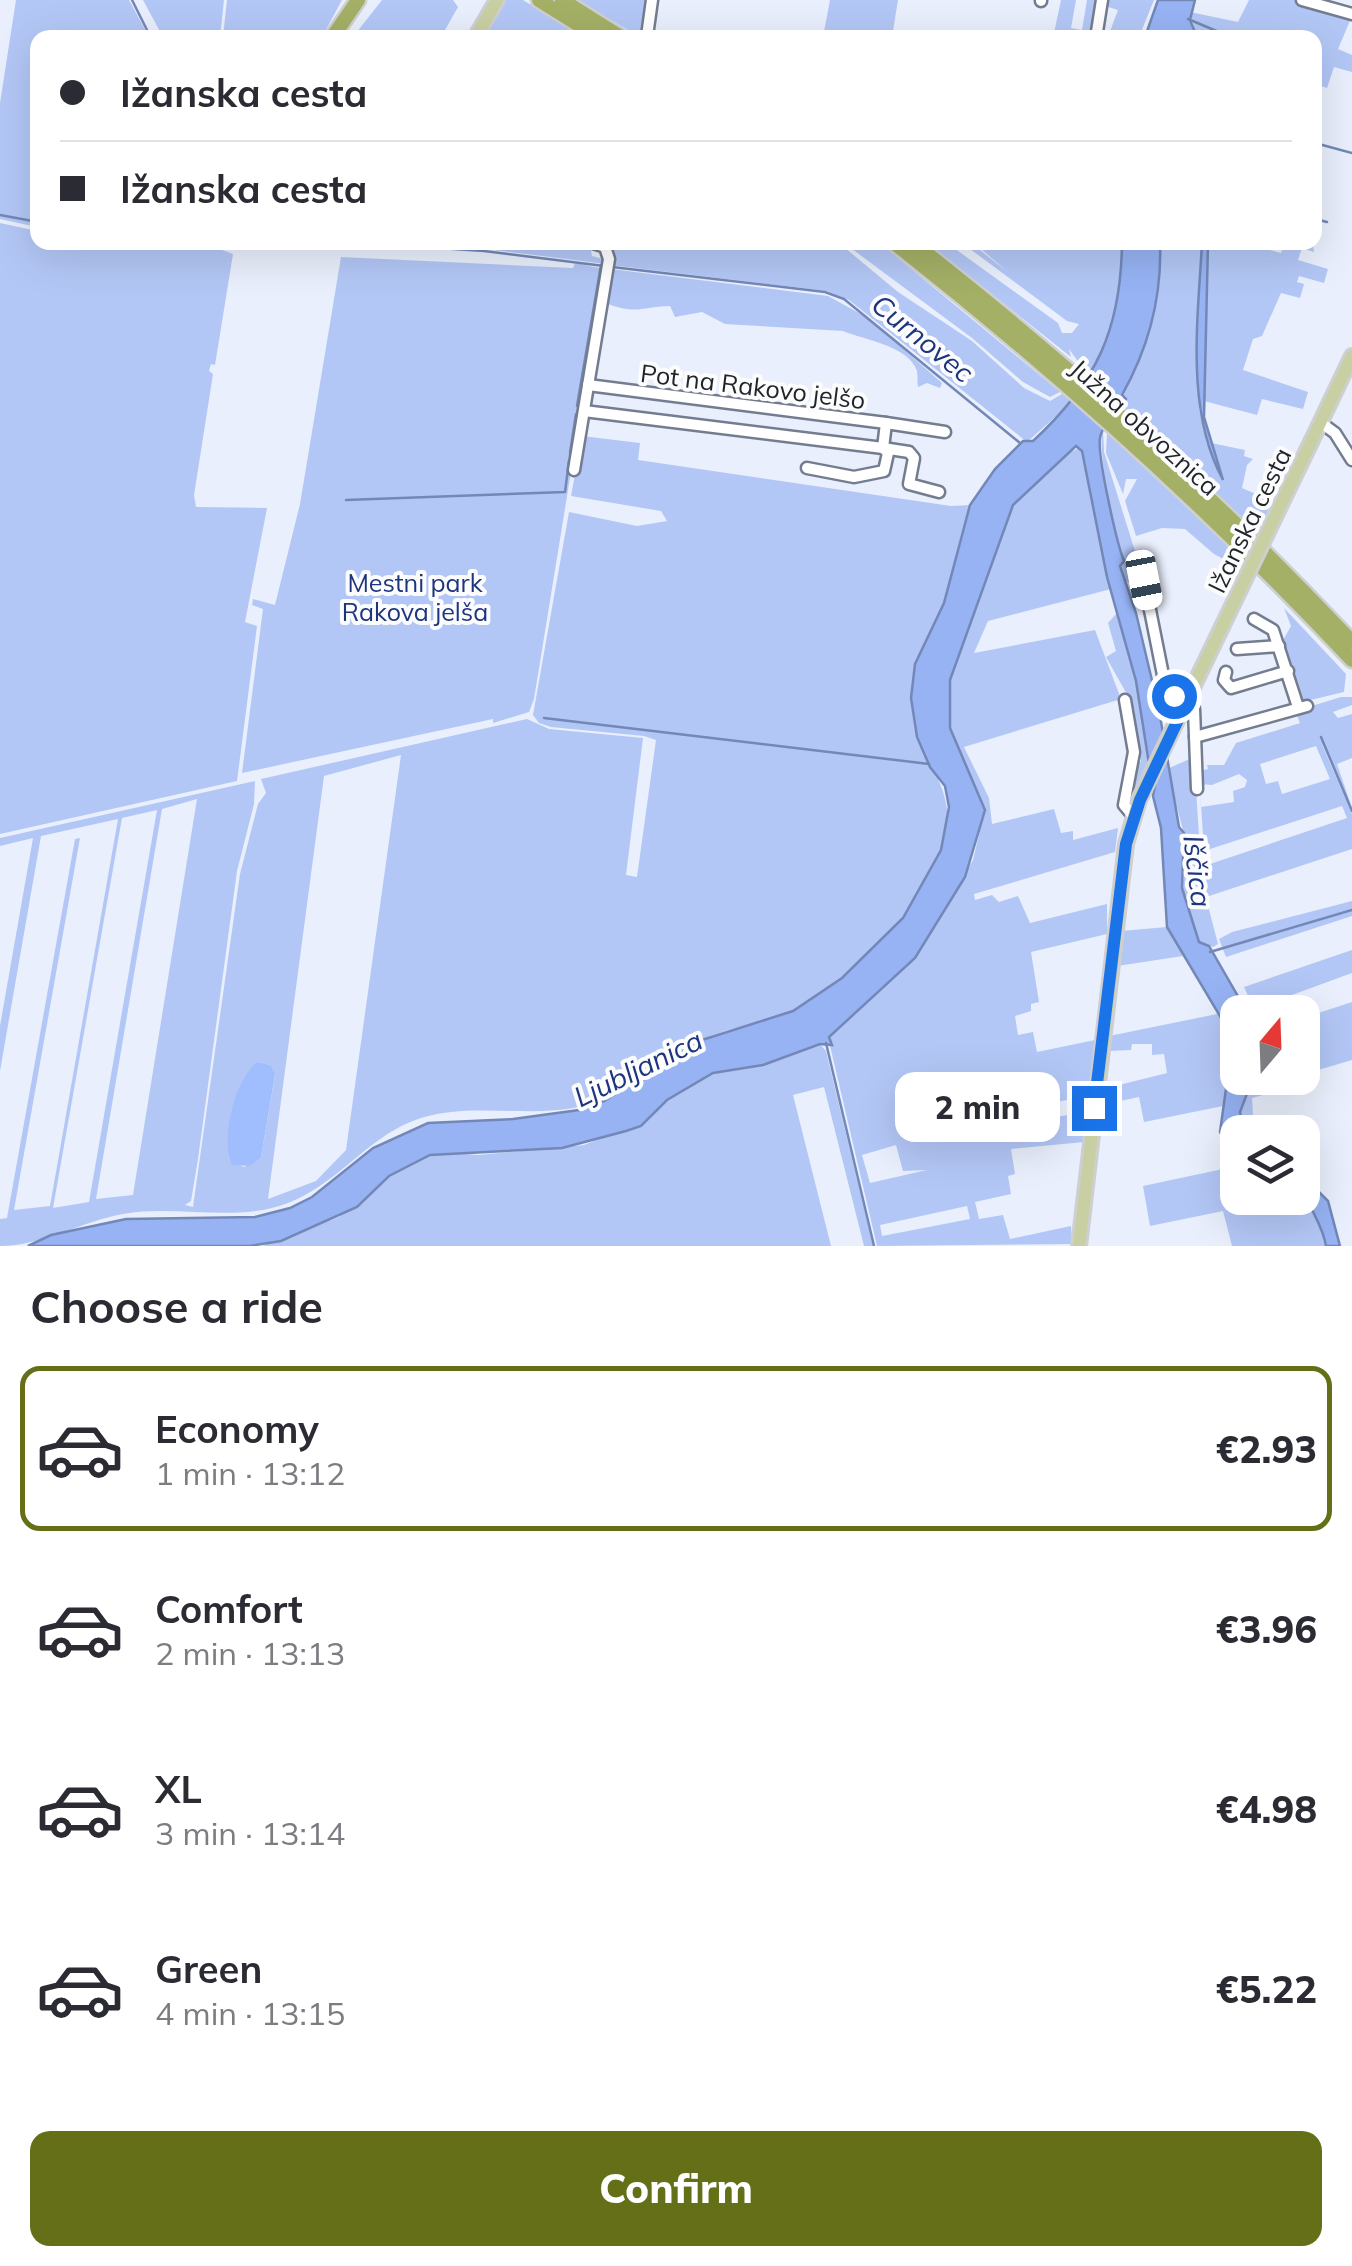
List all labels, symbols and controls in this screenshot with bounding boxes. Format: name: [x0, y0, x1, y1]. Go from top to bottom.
text: Ižanska cesta: [120, 69, 367, 117]
text: Ižanska cesta: [120, 165, 367, 213]
water label: Curnovec: [865, 286, 981, 390]
street label: Južna obvoznica: [1064, 352, 1226, 502]
street label: Pot na Rakovo jelšo: [639, 357, 867, 415]
street label: Ižanska cesta: [1201, 442, 1297, 598]
car: [1124, 548, 1164, 612]
park label: Mestni park Rakova jelša: [342, 567, 488, 627]
route start: [1152, 674, 1197, 719]
water label: Iščica: [1176, 833, 1220, 909]
north arrow: [1220, 995, 1320, 1095]
map controls: [1220, 995, 1320, 1215]
water label: Ljubljanica: [568, 1022, 708, 1114]
callout: 2 min: [894, 1073, 1059, 1143]
route end: [1072, 1086, 1117, 1131]
text: 2 min: [935, 1087, 1020, 1127]
button: layers: [1220, 1115, 1320, 1215]
text: Choose a ride: [30, 1278, 323, 1334]
icon: car: [35, 1404, 125, 1494]
text: Economy: [155, 1405, 319, 1453]
text: €2.93: [1216, 1425, 1317, 1473]
text: 1 min · 13:12: [155, 1453, 345, 1493]
icon: car: [35, 1584, 125, 1674]
text: Comfort: [155, 1585, 303, 1633]
text: €3.96: [1216, 1605, 1317, 1653]
text: 2 min · 13:13: [155, 1633, 345, 1673]
icon: car: [35, 1764, 125, 1854]
text: XL: [155, 1765, 202, 1813]
text: €4.98: [1216, 1785, 1317, 1833]
text: 3 min · 13:14: [155, 1813, 345, 1853]
icon: car: [35, 1944, 125, 2034]
text: Green: [155, 1945, 262, 1993]
text: €5.22: [1216, 1965, 1317, 2013]
text: 4 min · 13:15: [155, 1993, 345, 2033]
button: Confirm: [30, 2131, 1322, 2246]

